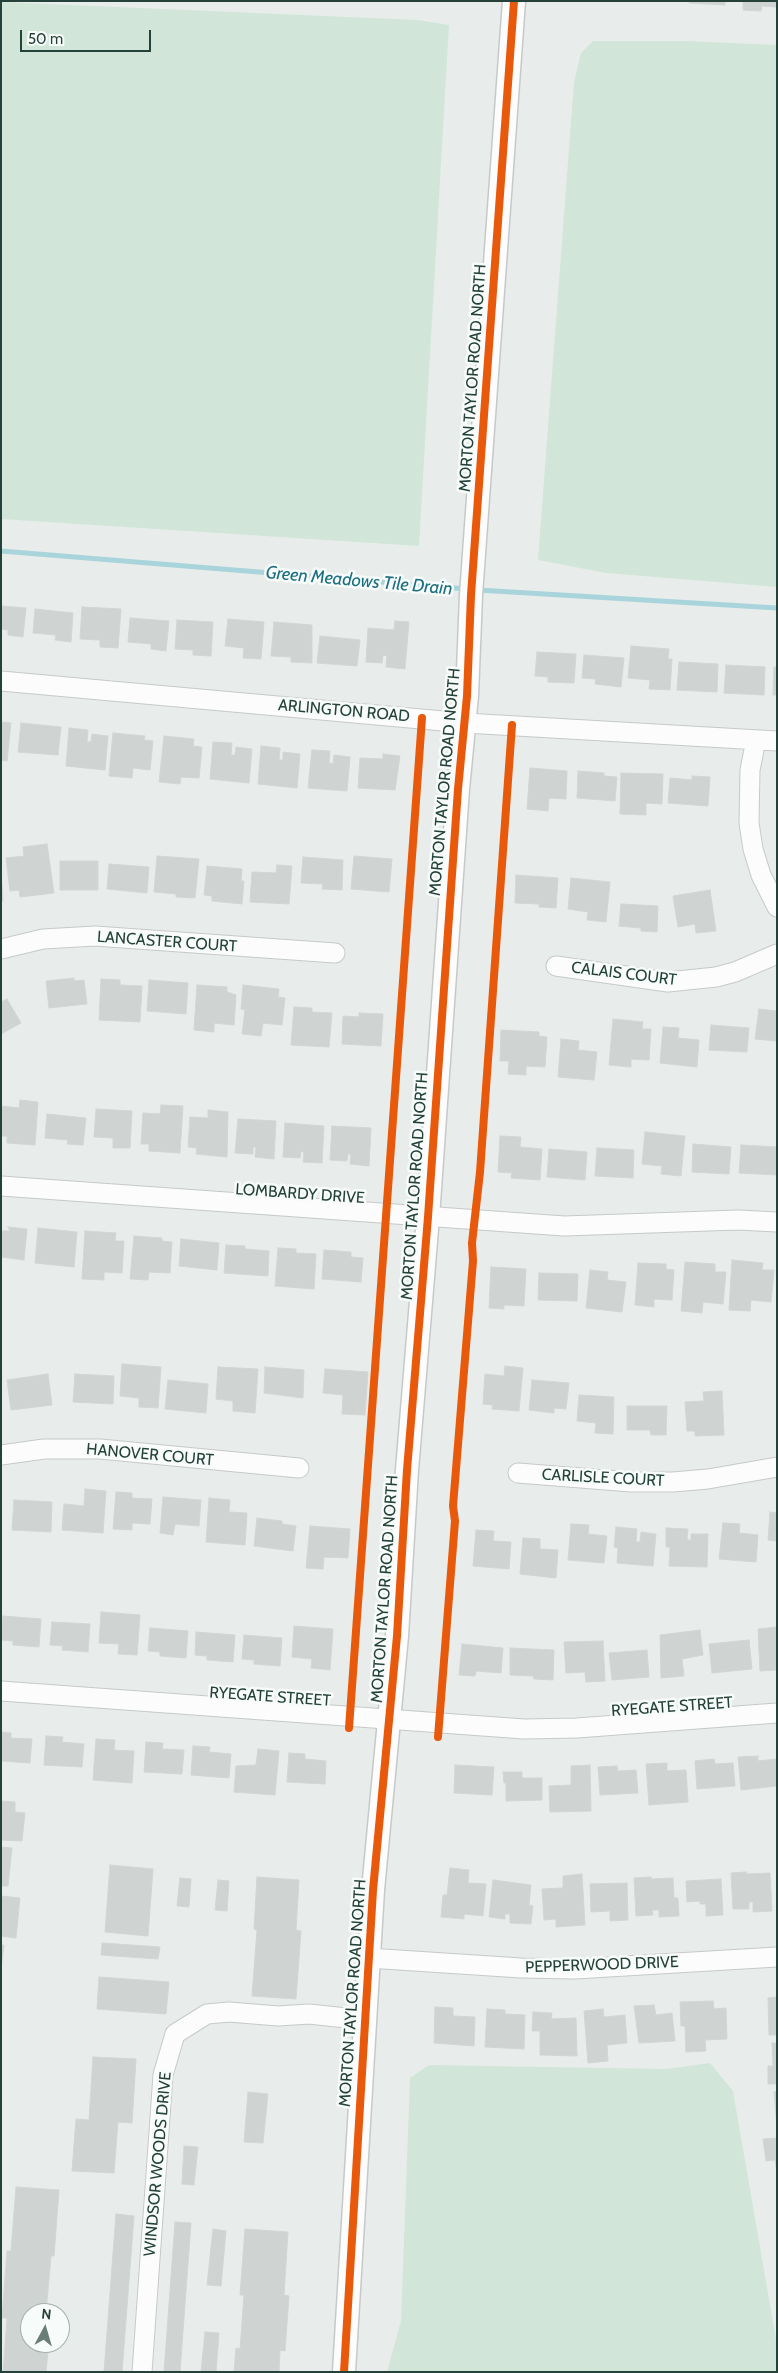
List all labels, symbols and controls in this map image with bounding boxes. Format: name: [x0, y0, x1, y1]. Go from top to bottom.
scale bar: [22, 20, 154, 52]
text: 50 m: [28, 30, 63, 48]
street label: MORTON TAYLOR ROAD NORTH: [455, 263, 491, 493]
water label: Green Meadows Tile Drain: [265, 562, 453, 600]
street label: MORTON TAYLOR ROAD NORTH: [425, 667, 465, 897]
street label: ARLINGTON ROAD: [277, 696, 411, 726]
street label: LANCASTER COURT: [96, 928, 238, 956]
street label: CALAIS COURT: [570, 958, 678, 990]
street label: MORTON TAYLOR ROAD NORTH: [397, 1071, 433, 1301]
street label: LOMBARDY DRIVE: [235, 1180, 365, 1208]
street label: HANOVER COURT: [85, 1440, 215, 1470]
street label: CARLISLE COURT: [541, 1465, 665, 1491]
street label: MORTON TAYLOR ROAD NORTH: [367, 1474, 403, 1704]
street label: RYEGATE STREET: [209, 1683, 331, 1711]
street label: RYEGATE STREET: [611, 1693, 733, 1721]
street label: MORTON TAYLOR ROAD NORTH: [335, 1878, 371, 2108]
street label: PEPPERWOOD DRIVE: [525, 1953, 679, 1977]
street label: WINDSOR WOODS DRIVE: [140, 2071, 176, 2257]
north arrow: [20, 2303, 70, 2353]
text: N: [41, 2305, 52, 2324]

